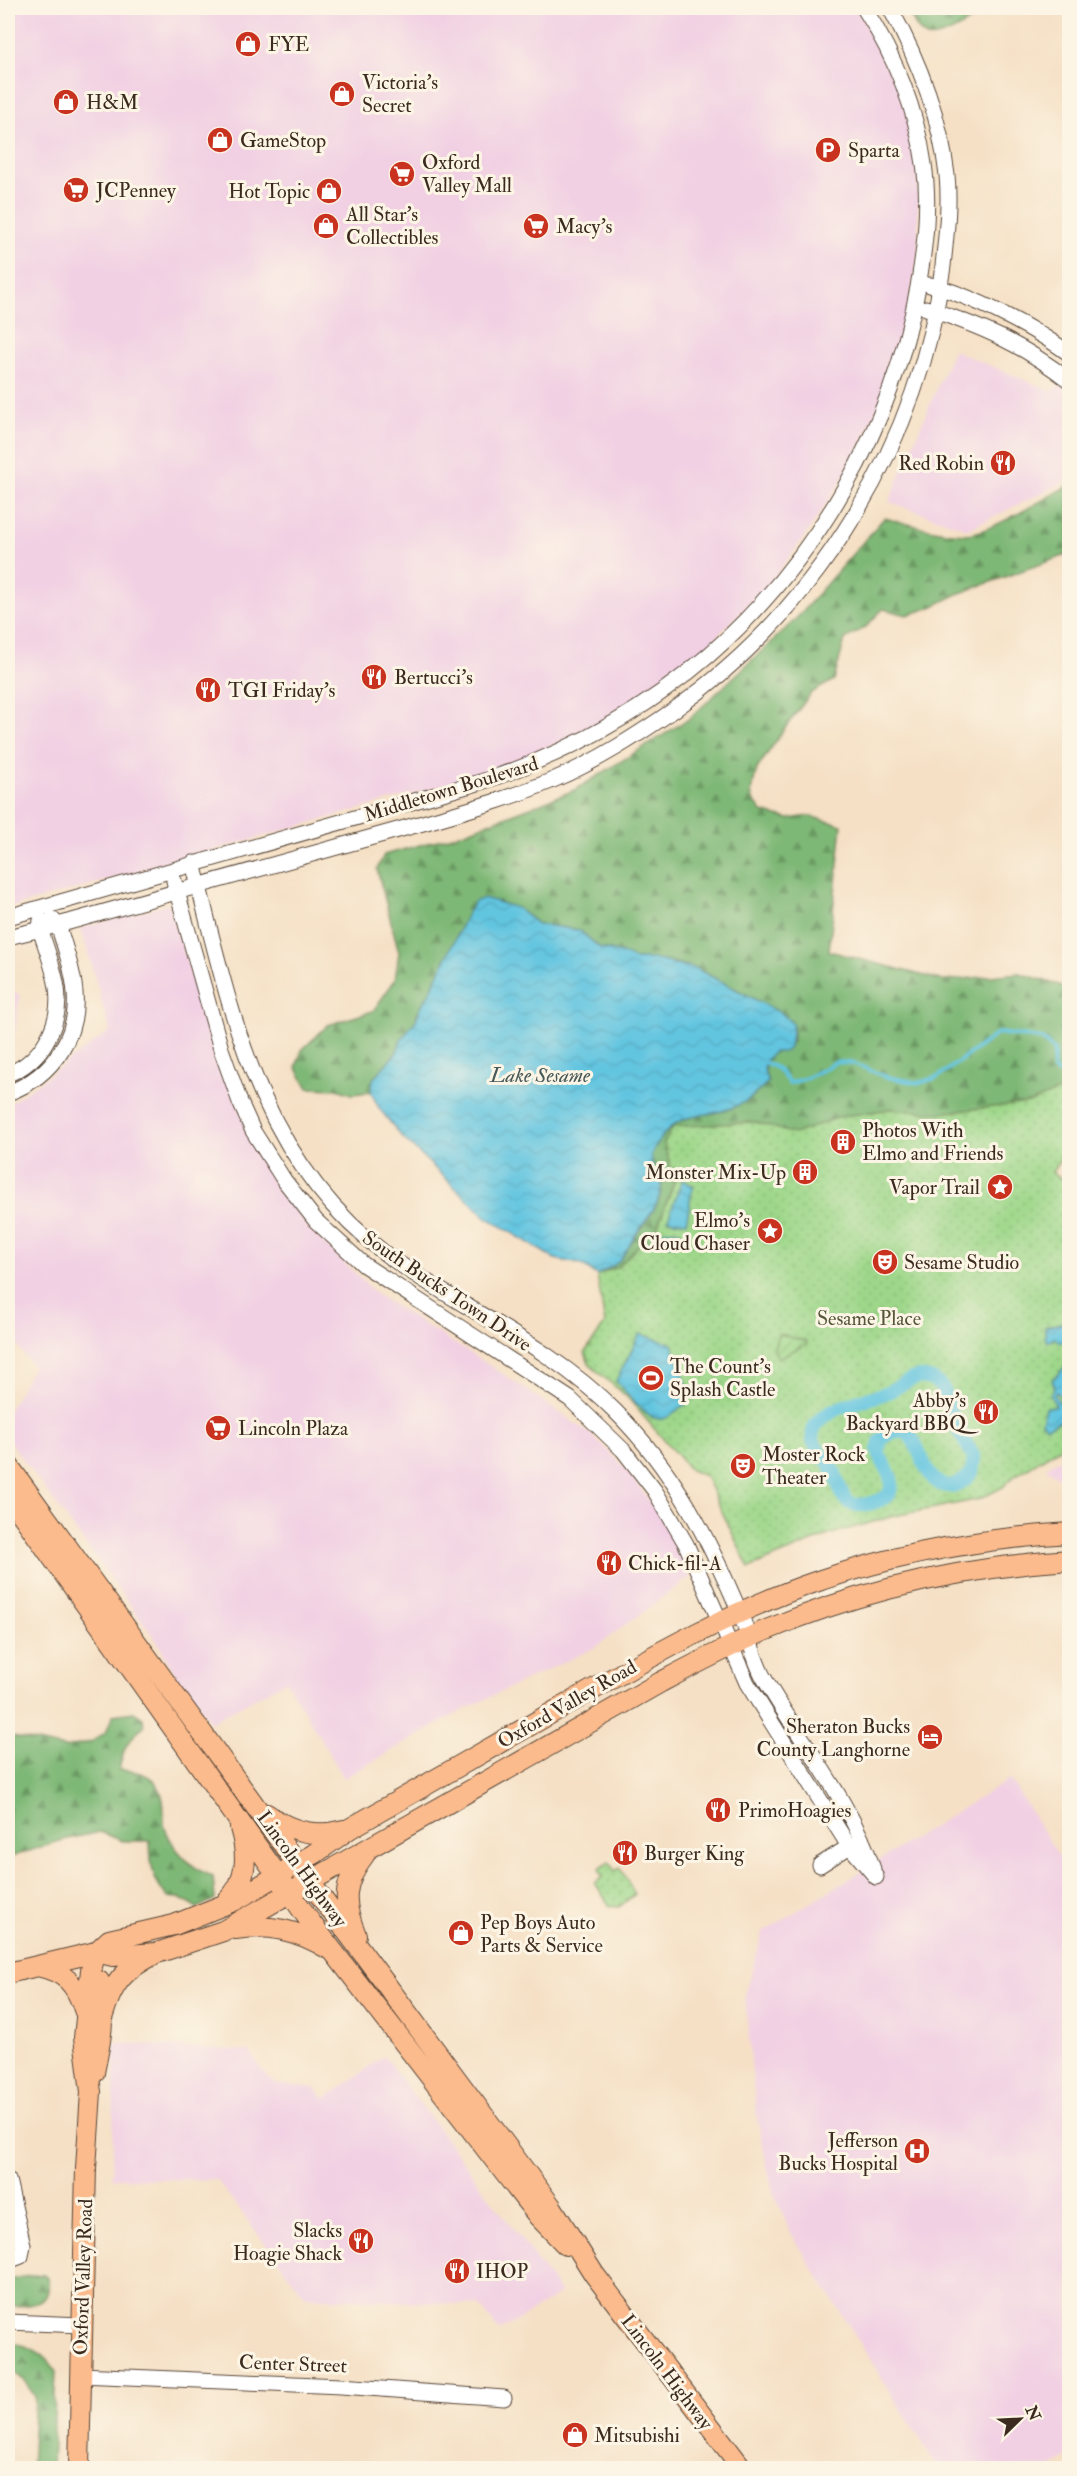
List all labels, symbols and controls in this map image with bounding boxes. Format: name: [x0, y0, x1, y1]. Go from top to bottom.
shop icon: FYE: [233, 29, 263, 59]
place label: FYE: [268, 32, 309, 57]
place label: Victoria's Secret: [362, 70, 438, 118]
shop icon: Victoria's Secret: [327, 79, 357, 109]
shop icon: H&M: [51, 87, 81, 117]
place label: H&M: [86, 90, 138, 115]
shop icon: GameStop: [205, 125, 235, 155]
place label: GameStop: [240, 128, 326, 154]
parking icon: Sparta: [813, 135, 843, 165]
place label: Sparta: [848, 138, 900, 164]
place label: Oxford Valley Mall: [422, 150, 512, 198]
supermarket icon: Oxford Valley Mall: [387, 159, 417, 189]
supermarket icon: JCPenney: [61, 175, 91, 205]
shop icon: Hot Topic: [314, 176, 344, 206]
place label: JCPenney: [95, 178, 177, 203]
place label: Hot Topic: [228, 179, 310, 205]
place label: All Star's Collectibles: [345, 202, 439, 250]
shop icon: All Star's Collectibles: [311, 211, 341, 241]
supermarket icon: Macy's: [521, 211, 551, 241]
place label: Macy's: [556, 214, 613, 239]
restaurant icon: Red Robin: [988, 448, 1018, 478]
place label: Red Robin: [898, 451, 984, 476]
restaurant icon: Bertucci's: [359, 662, 389, 692]
place label: Bertucci's: [394, 665, 473, 690]
restaurant icon: TGI Friday's: [193, 675, 223, 705]
place label: TGI Friday's: [228, 678, 336, 703]
street label: Middletown Boulevard: [361, 751, 541, 827]
water label: Lake Sesame: [489, 1062, 591, 1089]
place label: Photos With Elmo and Friends: [862, 1118, 1004, 1166]
building icon: Photos With Elmo and Friends: [828, 1127, 858, 1157]
building icon: Monster Mix-Up: [790, 1157, 820, 1187]
place label: Monster Mix-Up: [645, 1160, 786, 1186]
place icon: Vapor Trail: [985, 1172, 1015, 1202]
place label: Vapor Trail: [889, 1175, 980, 1201]
place label: Elmo's Cloud Chaser: [640, 1208, 751, 1256]
place icon: Elmo's Cloud Chaser: [755, 1216, 785, 1246]
street label: South Bucks Town Drive: [358, 1225, 536, 1357]
theatre icon: Sesame Studio: [870, 1247, 900, 1277]
place label: Sesame Studio: [904, 1250, 1019, 1275]
park label: Sesame Place: [817, 1306, 921, 1331]
place label: The Count's Splash Castle: [670, 1354, 775, 1403]
sports icon: The Count's Splash Castle: [636, 1363, 666, 1393]
place label: Abby's Backyard BBQ: [846, 1388, 979, 1436]
restaurant icon: Abby's Backyard BBQ: [971, 1397, 1001, 1427]
supermarket icon: Lincoln Plaza: [203, 1413, 233, 1443]
place label: Lincoln Plaza: [238, 1416, 349, 1441]
place label: Moster Rock Theater: [762, 1442, 866, 1490]
theatre icon: Moster Rock Theater: [728, 1451, 758, 1481]
restaurant icon: Chick-fil-A: [594, 1548, 624, 1578]
place label: Chick-fil-A: [628, 1551, 722, 1576]
street label: Oxford Valley Road: [493, 1654, 641, 1754]
place label: Sheraton Bucks County Langhorne: [757, 1714, 910, 1762]
hotel icon: Sheraton Bucks County Langhorne: [915, 1722, 945, 1752]
restaurant icon: PrimoHoagies: [703, 1795, 733, 1825]
place label: PrimoHoagies: [738, 1798, 851, 1823]
street label: Lincoln Highway: [251, 1806, 353, 1933]
restaurant icon: Burger King: [610, 1838, 640, 1868]
place label: Burger King: [644, 1841, 745, 1866]
place label: Pep Boys Auto Parts & Service: [480, 1910, 603, 1958]
shop icon: Pep Boys Auto Parts & Service: [446, 1918, 476, 1948]
place label: Jefferson Bucks Hospital: [778, 2128, 898, 2177]
hospital icon: Jefferson Bucks Hospital: [902, 2136, 932, 2166]
street label: Oxford Valley Road: [68, 2198, 98, 2356]
place label: Slacks Hoagie Shack: [233, 2218, 342, 2266]
restaurant icon: Slacks Hoagie Shack: [346, 2226, 376, 2256]
restaurant icon: IHOP: [442, 2256, 472, 2286]
place label: IHOP: [476, 2259, 528, 2284]
street label: Lincoln Highway: [615, 2309, 719, 2436]
street label: Center Street: [239, 2350, 348, 2378]
north arrow: [990, 2389, 1050, 2449]
text: N: [1020, 2402, 1045, 2425]
shop icon: Mitsubishi: [560, 2420, 590, 2450]
place label: Mitsubishi: [594, 2423, 680, 2448]

